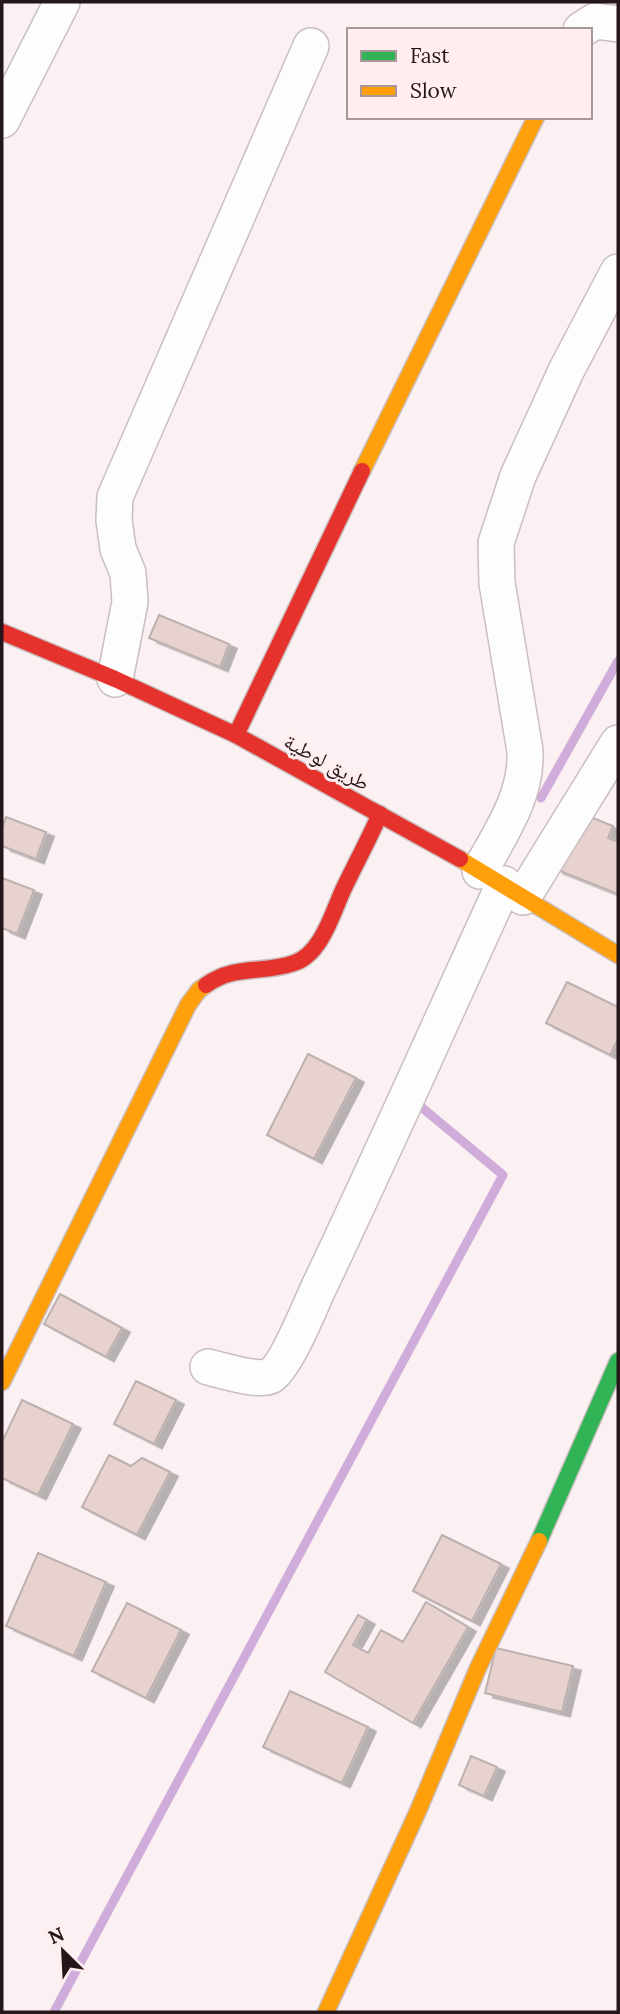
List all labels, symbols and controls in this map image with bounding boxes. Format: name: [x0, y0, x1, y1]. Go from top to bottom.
legend: [347, 28, 592, 119]
text: Fast: [410, 42, 450, 69]
text: Slow: [410, 77, 457, 104]
street label: طريق لوطية: [279, 727, 375, 797]
north arrow: [28, 1916, 98, 1986]
text: N: [44, 1921, 68, 1949]

